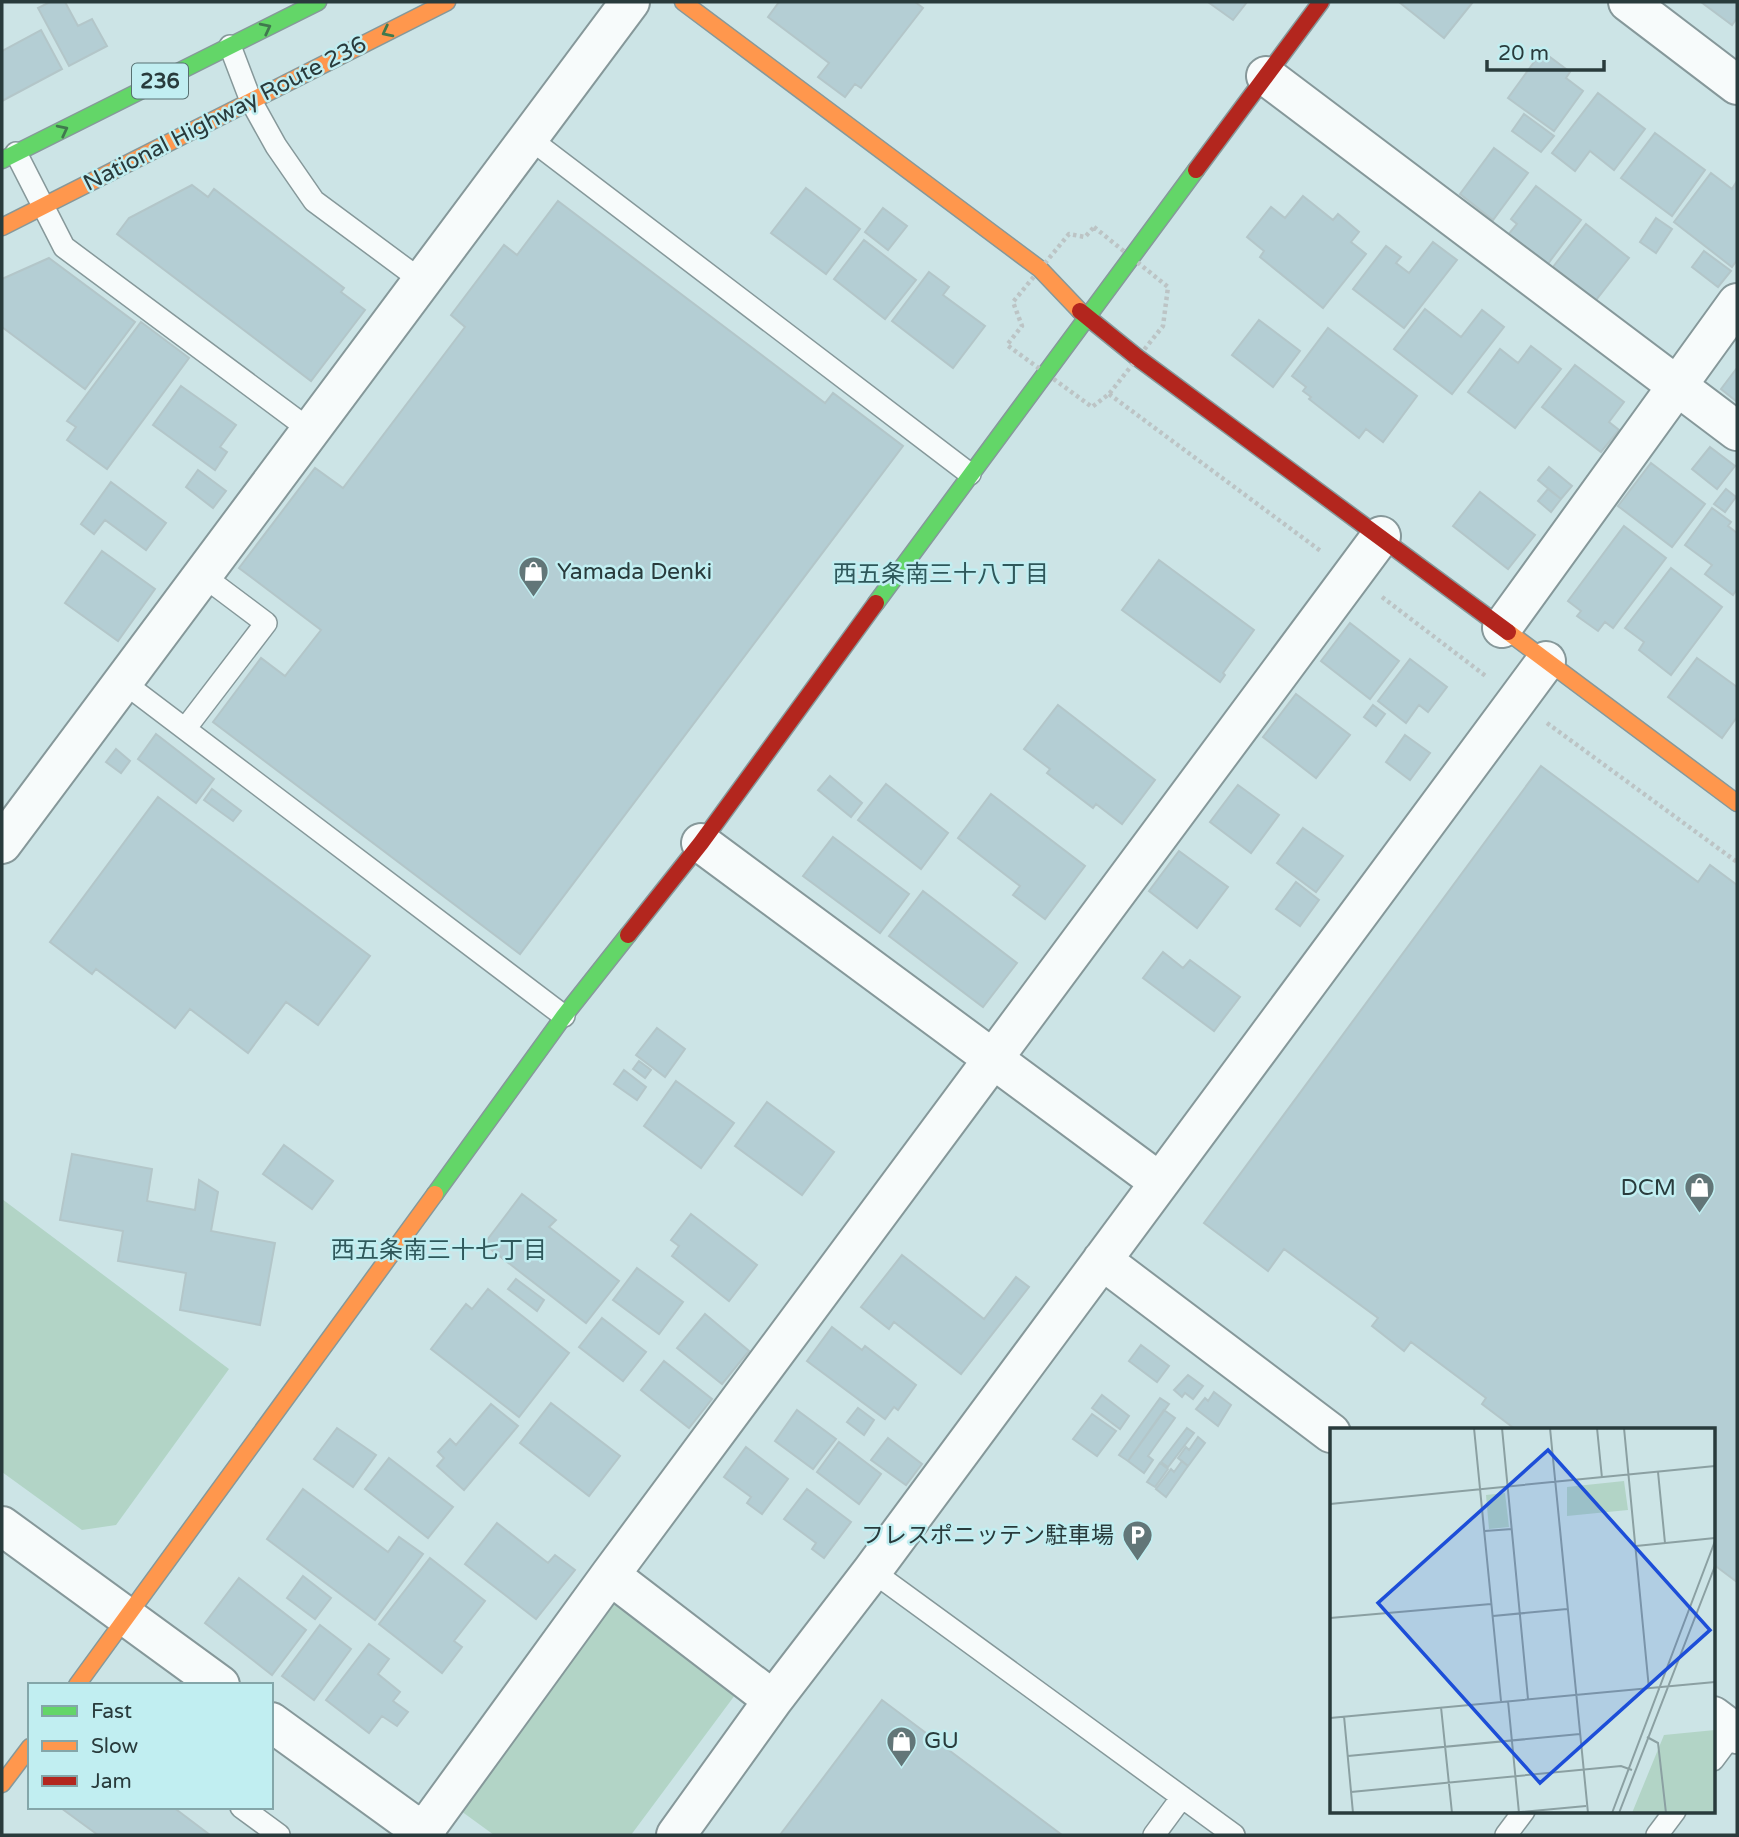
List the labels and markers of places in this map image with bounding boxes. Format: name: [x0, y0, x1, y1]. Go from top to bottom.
shop icon: Yamada Denki: [517, 555, 551, 599]
place label: Yamada Denki: [557, 558, 712, 586]
shop icon: DCM: [1682, 1171, 1716, 1215]
place label: DCM: [1621, 1174, 1676, 1202]
parking icon: フレスポニッテン駐車場: [1120, 1519, 1154, 1563]
place label: フレスポニッテン駐車場: [861, 1522, 1114, 1550]
shop icon: GU: [884, 1724, 918, 1768]
place label: GU: [924, 1727, 959, 1755]

